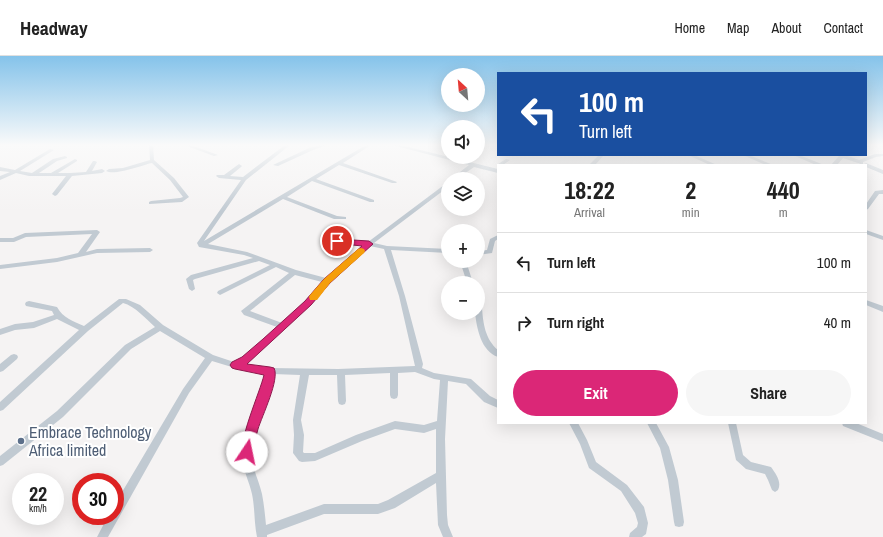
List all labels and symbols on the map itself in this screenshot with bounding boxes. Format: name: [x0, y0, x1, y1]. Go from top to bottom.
north arrow: [441, 68, 485, 112]
pin: [320, 224, 354, 258]
place label: Embrace Technology Africa limited: [28, 421, 152, 461]
position arrow: [226, 431, 268, 473]
marker: Embrace Technology Africa limited: [16, 436, 26, 446]
speed limit sign: 30: [72, 473, 124, 525]

